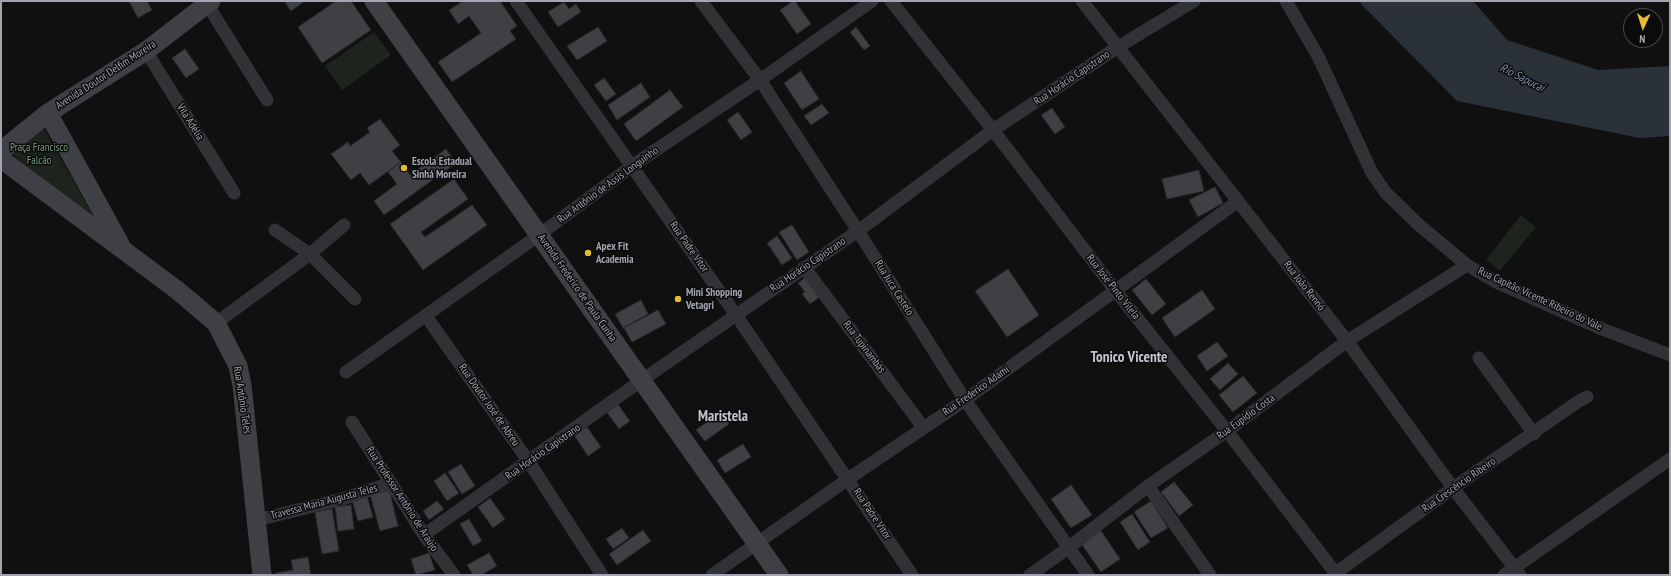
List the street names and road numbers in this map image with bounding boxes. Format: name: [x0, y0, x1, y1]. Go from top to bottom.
street label: Avenida Doutor Delfim Moreira: [53, 38, 159, 112]
street label: Rua Horácio Capistrano: [1032, 48, 1112, 108]
street label: Vila Adélia: [174, 101, 206, 143]
street label: Rua Antônio de Assis Longuinho: [555, 144, 661, 226]
street label: Rua Padre Vitor: [667, 219, 711, 275]
street label: Avenida Frederico de Paula Cunha: [535, 232, 619, 344]
street label: Rua Horácio Capistrano: [768, 235, 848, 295]
street label: Rua José Pinto Vilela: [1084, 252, 1142, 322]
street label: Rua Juca Castelo: [872, 258, 916, 318]
street label: Rua João Rennó: [1280, 259, 1328, 313]
street label: Rua Capitão Vicente Ribeiro do Vale: [1476, 264, 1604, 334]
street label: Rua Tupinambás: [840, 318, 888, 376]
street label: Rua Doutor José de Abreu: [456, 361, 522, 449]
street label: Rua Frederico Adami: [940, 363, 1012, 419]
street label: Rua Antônio Teles: [230, 365, 254, 435]
street label: Rua Eupídio Costa: [1214, 392, 1278, 442]
street label: Rua Horácio Capistrano: [503, 421, 583, 483]
street label: Rua Professor Antônio de Araújo: [363, 444, 441, 554]
street label: Rua Crescêncio Ribeiro: [1420, 455, 1498, 515]
street label: Travessa Maria Augusta Teles: [269, 481, 379, 523]
street label: Rua Padre Vitor: [850, 486, 894, 542]

